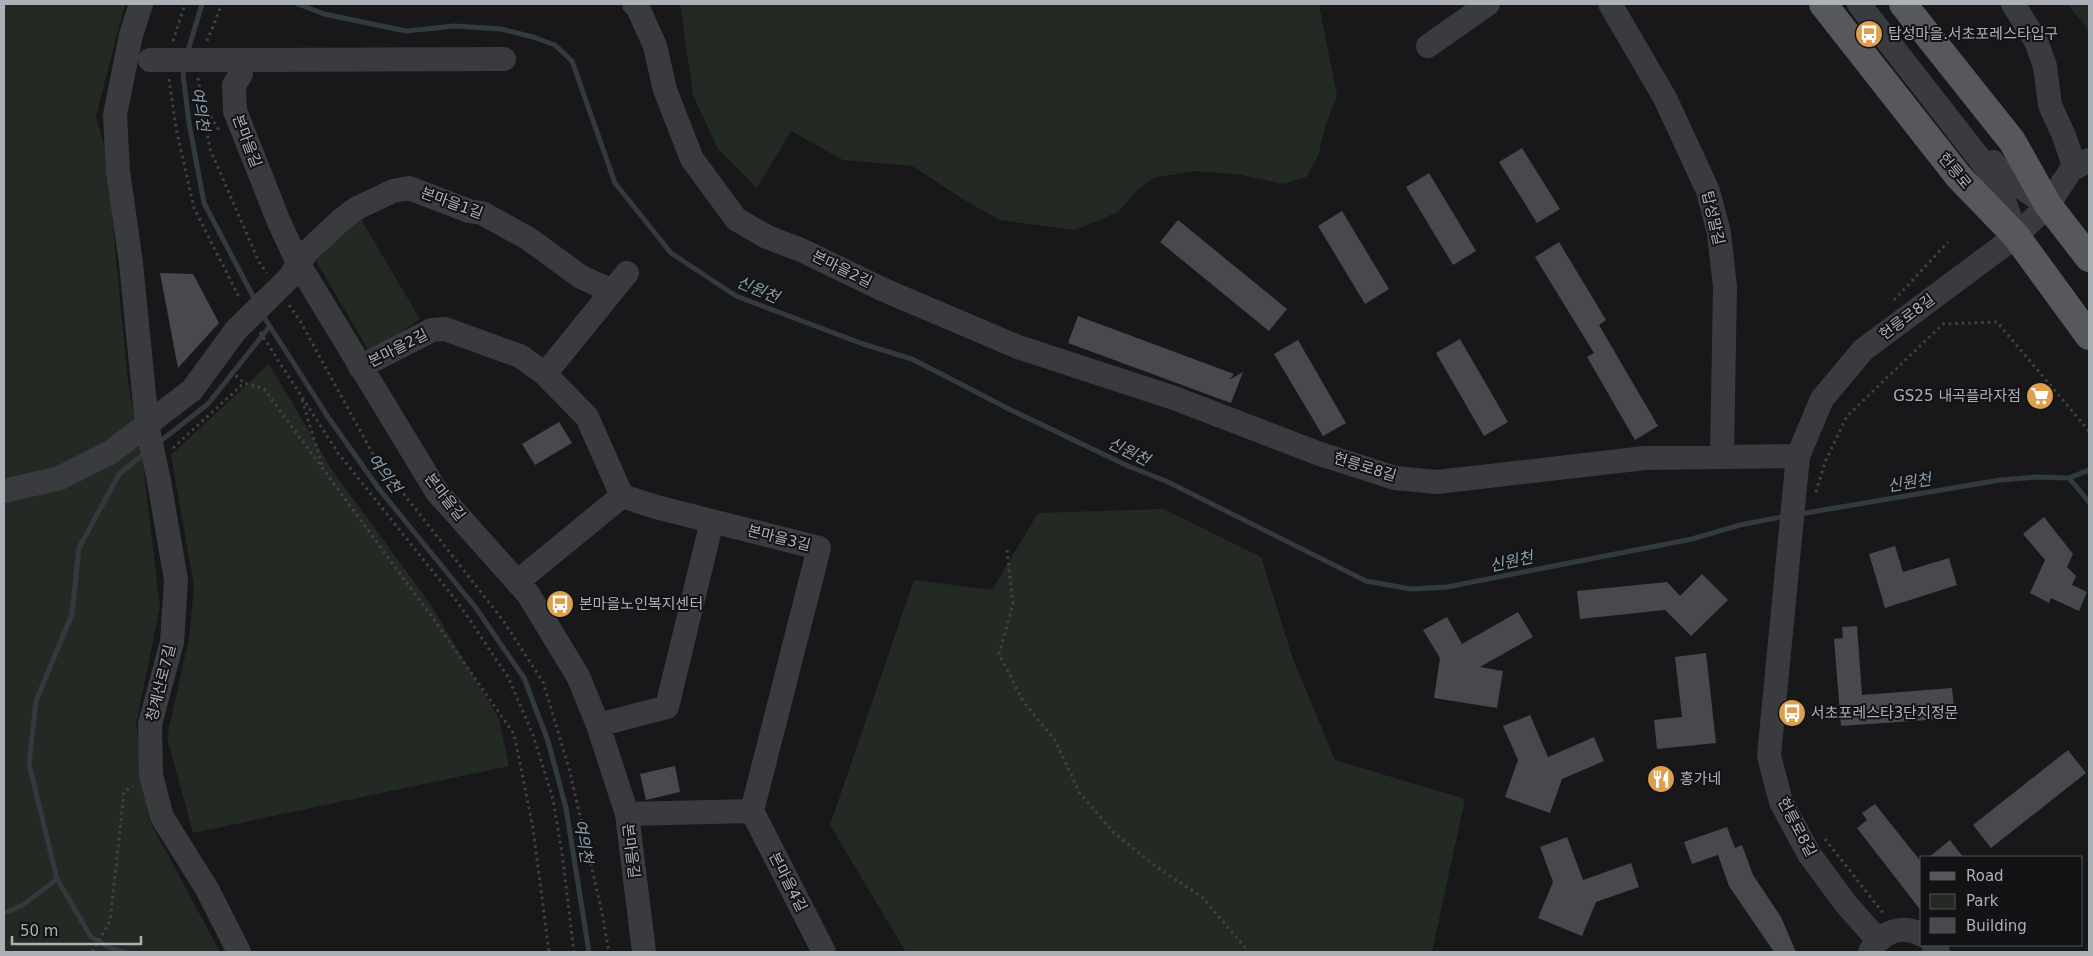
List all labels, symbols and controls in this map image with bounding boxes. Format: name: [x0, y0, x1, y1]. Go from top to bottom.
bus stop icon: 탑성마을.서초포레스타입구: [1854, 19, 1884, 49]
place label: 탑성마을.서초포레스타입구: [1888, 25, 2058, 43]
water label: 여의천: [188, 86, 214, 135]
street label: 본마을길: [229, 112, 265, 170]
street label: 헌릉로: [1935, 149, 1975, 193]
street label: 본마을1길: [418, 183, 486, 223]
street label: 탑성말길: [1698, 189, 1728, 247]
street label: 본마을2길: [809, 247, 875, 291]
water label: 신원천: [734, 272, 784, 308]
street label: 헌릉로8길: [1876, 290, 1938, 344]
street label: 본마을2길: [365, 325, 431, 371]
supermarket icon: GS25 내곡플라자점: [2025, 381, 2055, 411]
place label: GS25 내곡플라자점: [1893, 387, 2021, 405]
water label: 신원천: [1105, 433, 1155, 471]
street label: 헌릉로8길: [1331, 449, 1399, 485]
water label: 여의천: [364, 450, 407, 498]
water label: 신원천: [1886, 469, 1935, 495]
street label: 본마을길: [421, 470, 469, 524]
street label: 본마을3길: [745, 521, 813, 555]
water label: 신원천: [1488, 547, 1537, 575]
bus stop icon: 본마을노인복지센터: [545, 589, 575, 619]
place label: 본마을노인복지센터: [579, 595, 703, 613]
street label: 청계산로7길: [143, 643, 179, 723]
bus stop icon: 서초포레스타3단지정문: [1777, 698, 1807, 728]
place label: 서초포레스타3단지정문: [1811, 704, 1959, 722]
restaurant icon: 홍가네: [1646, 764, 1676, 794]
place label: 홍가네: [1680, 770, 1721, 788]
street label: 헌릉로8길: [1774, 794, 1820, 860]
water label: 여의천: [571, 818, 597, 867]
street label: 본마을길: [619, 823, 643, 879]
street label: 본마을4길: [765, 849, 811, 915]
legend: [1920, 856, 2083, 946]
text: Road: [1966, 867, 2004, 885]
text: Park: [1966, 892, 1999, 910]
scale bar: [12, 914, 141, 946]
text: Building: [1966, 917, 2027, 935]
text: 50 m: [20, 922, 58, 940]

